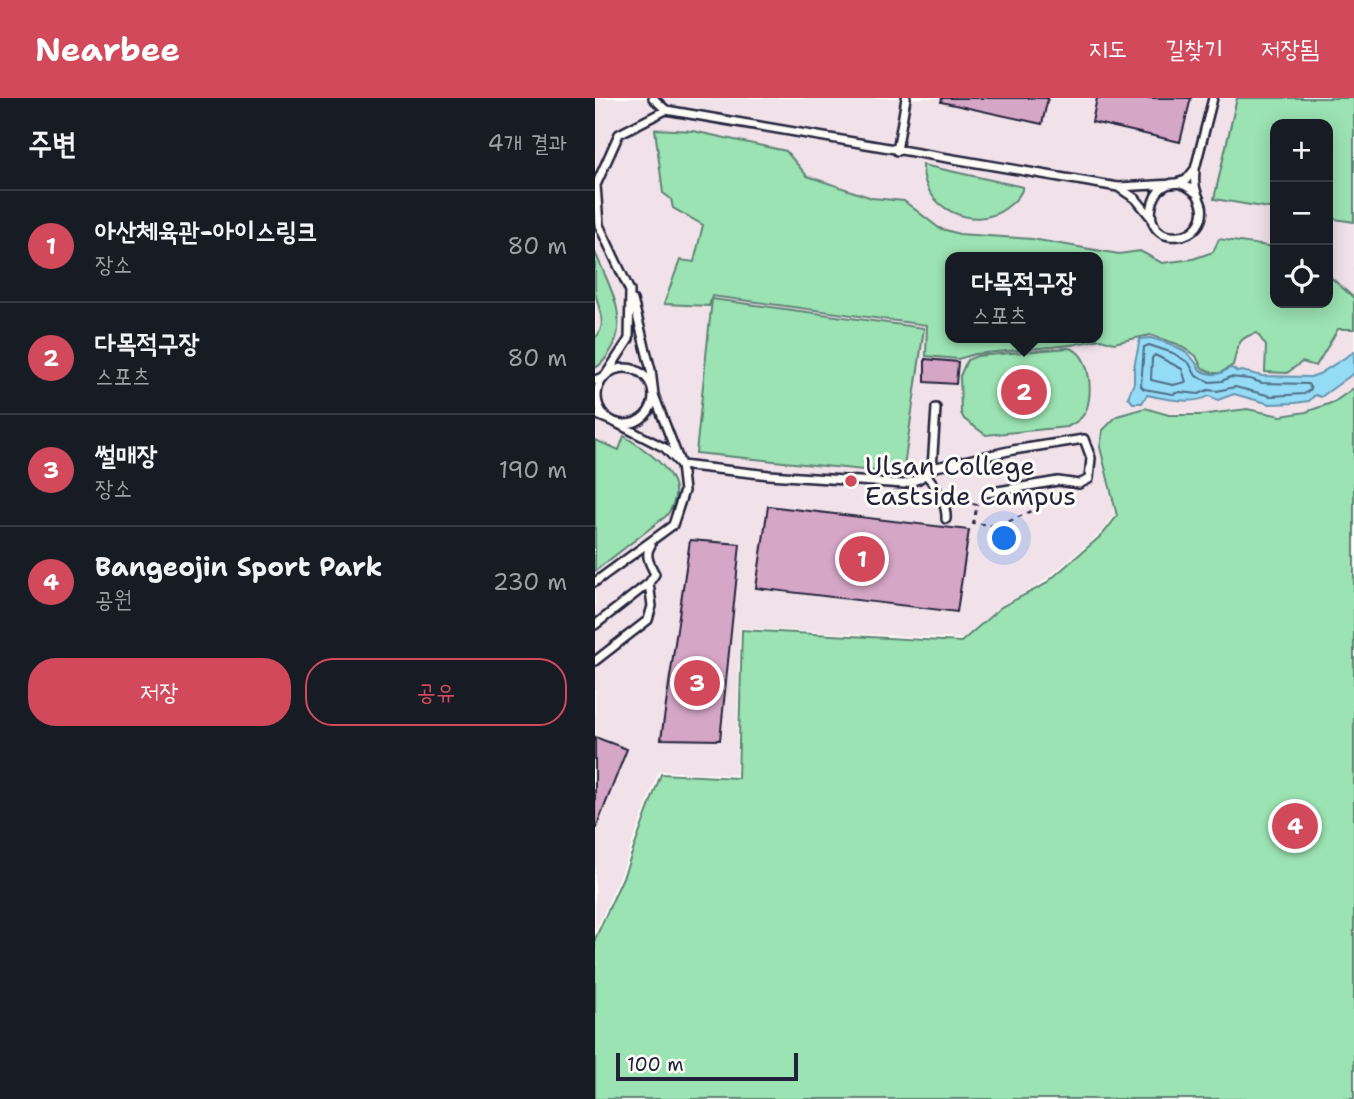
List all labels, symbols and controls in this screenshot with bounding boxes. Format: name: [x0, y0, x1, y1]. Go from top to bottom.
text: Nearbee: [35, 27, 180, 72]
text: 지도: [1089, 33, 1127, 65]
text: 길찾기: [1165, 33, 1223, 65]
text: 저장됨: [1261, 33, 1319, 65]
map controls: [1270, 119, 1333, 308]
button: +: [1270, 119, 1333, 182]
text: 주변: [28, 123, 76, 164]
text: 4개 결과: [488, 128, 567, 158]
button: −: [1270, 182, 1333, 245]
text: 아산체육관-아이스링크: [95, 213, 318, 248]
text: 1: [46, 231, 56, 261]
text: 80 m: [508, 231, 567, 261]
button: locate: [1270, 245, 1333, 308]
text: 장소: [95, 249, 132, 279]
popup: [945, 252, 1103, 343]
text: 다목적구장: [972, 264, 1076, 299]
text: 스포츠: [972, 300, 1027, 330]
text: 다목적구장: [95, 325, 200, 360]
text: 2: [43, 343, 59, 373]
text: 80 m: [508, 343, 567, 373]
text: 스포츠: [95, 361, 151, 391]
pin: 2: [1001, 366, 1047, 418]
text: 썰매장: [95, 437, 158, 472]
place label: Ulsan College Eastside Campus: [865, 448, 1076, 513]
text: 3: [43, 455, 59, 485]
text: 190 m: [499, 455, 567, 485]
text: 장소: [95, 473, 132, 503]
marker: Ulsan College Eastside Campus: [843, 473, 859, 489]
your location: [987, 521, 1021, 555]
pin: 1: [839, 533, 885, 585]
text: Bangeojin Sport Park: [95, 549, 382, 584]
text: 4: [43, 567, 59, 597]
text: 230 m: [493, 567, 567, 597]
text: 공원: [95, 584, 132, 614]
pin: 3: [674, 657, 720, 709]
button: 저장: [28, 658, 291, 726]
button: 공유: [305, 658, 567, 726]
pin: 4: [1272, 800, 1318, 852]
scale bar: [616, 1050, 798, 1082]
text: 100 m: [627, 1052, 684, 1077]

